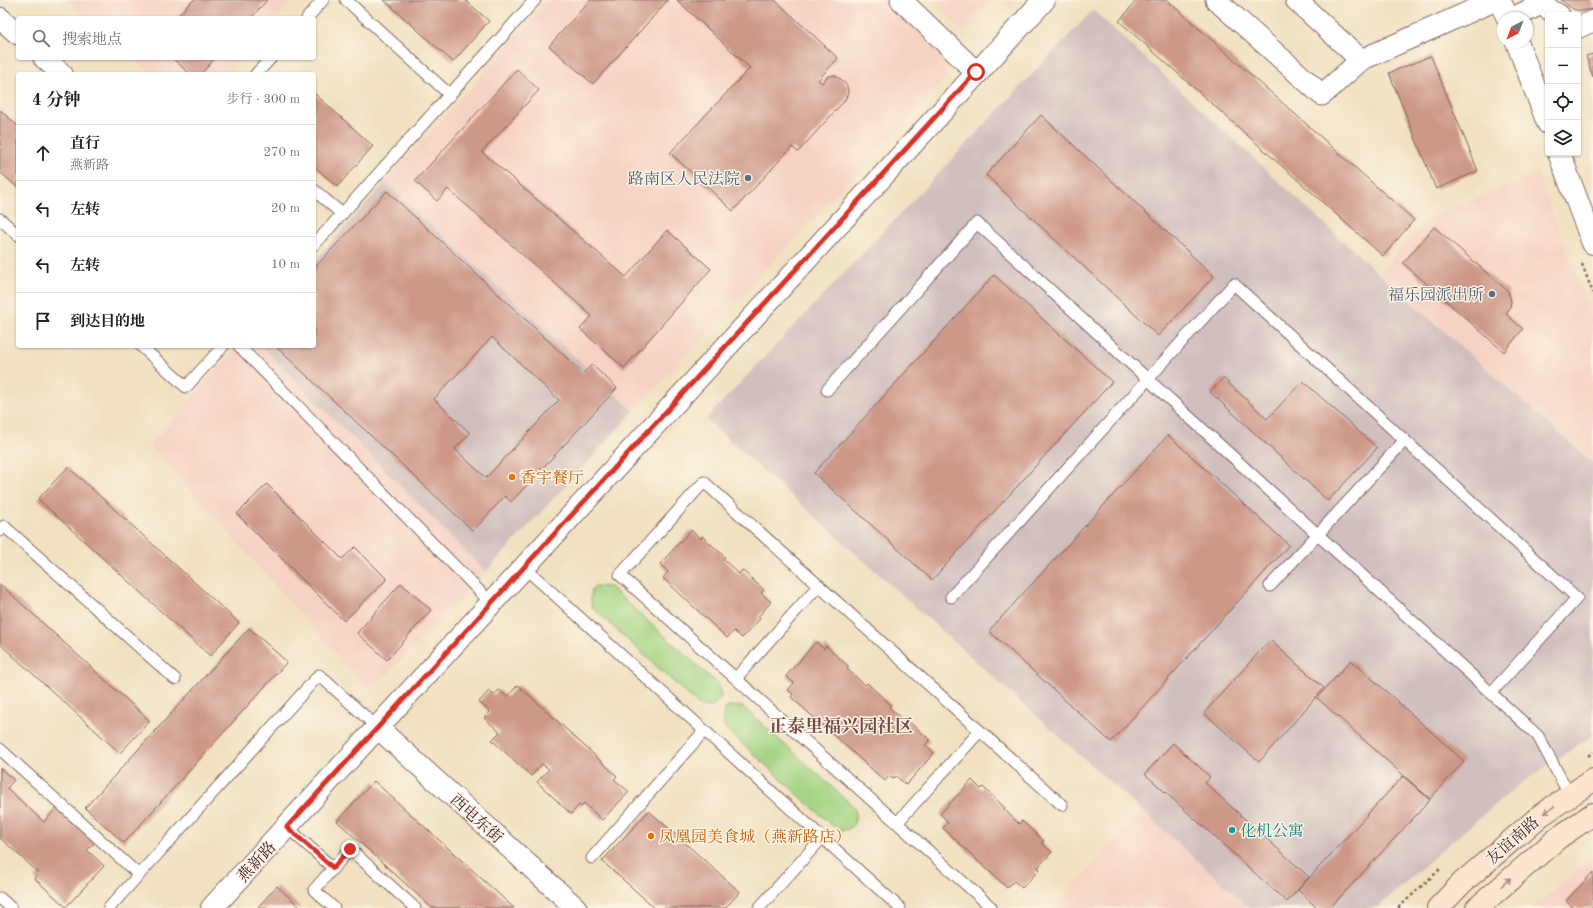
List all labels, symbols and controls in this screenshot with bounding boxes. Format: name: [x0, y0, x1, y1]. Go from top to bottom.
north arrow: [1497, 12, 1533, 48]
map controls: [1545, 12, 1581, 156]
button: +: [1545, 12, 1581, 48]
search box: [16, 16, 316, 60]
icon: search: [30, 27, 52, 49]
text: 搜索地点: [62, 33, 122, 48]
button: −: [1545, 48, 1581, 84]
route start: [967, 63, 985, 81]
button: locate: [1545, 84, 1581, 120]
text: 4 分钟: [32, 92, 81, 109]
text: 步行 · 300 m: [226, 93, 300, 106]
button: layers: [1545, 120, 1581, 156]
text: 直行: [70, 137, 100, 152]
icon: ahead: [32, 142, 54, 164]
text: 270 m: [263, 146, 300, 159]
text: 燕新路: [70, 159, 109, 172]
place label: 路南区人民法院: [628, 170, 740, 188]
marker: 路南区人民法院: [743, 173, 753, 183]
icon: left: [32, 198, 54, 220]
text: 20 m: [271, 202, 300, 215]
text: 左转: [70, 203, 100, 218]
icon: left: [32, 254, 54, 276]
text: 10 m: [271, 258, 300, 271]
text: 左转: [70, 259, 100, 274]
place label: 福乐园派出所: [1388, 286, 1484, 304]
marker: 福乐园派出所: [1487, 289, 1497, 299]
icon: arrive: [32, 310, 54, 332]
text: 到达目的地: [70, 315, 145, 330]
place label: 香宇餐厅: [520, 469, 584, 487]
marker: 香宇餐厅: [507, 472, 517, 482]
district label: 正泰里福兴园社区: [769, 716, 913, 736]
street label: 西电东街: [447, 791, 506, 847]
one-way arrow: [1543, 806, 1555, 814]
street label: 友谊南路: [1483, 813, 1543, 869]
place label: 化机公寓: [1240, 822, 1304, 840]
marker: 化机公寓: [1227, 825, 1237, 835]
place label: 凤凰园美食城（燕新路店）: [659, 828, 851, 846]
marker: 凤凰园美食城（燕新路店）: [646, 831, 656, 841]
street label: 燕新路: [234, 838, 280, 885]
route end: [341, 840, 359, 858]
one-way arrow: [1501, 877, 1511, 887]

